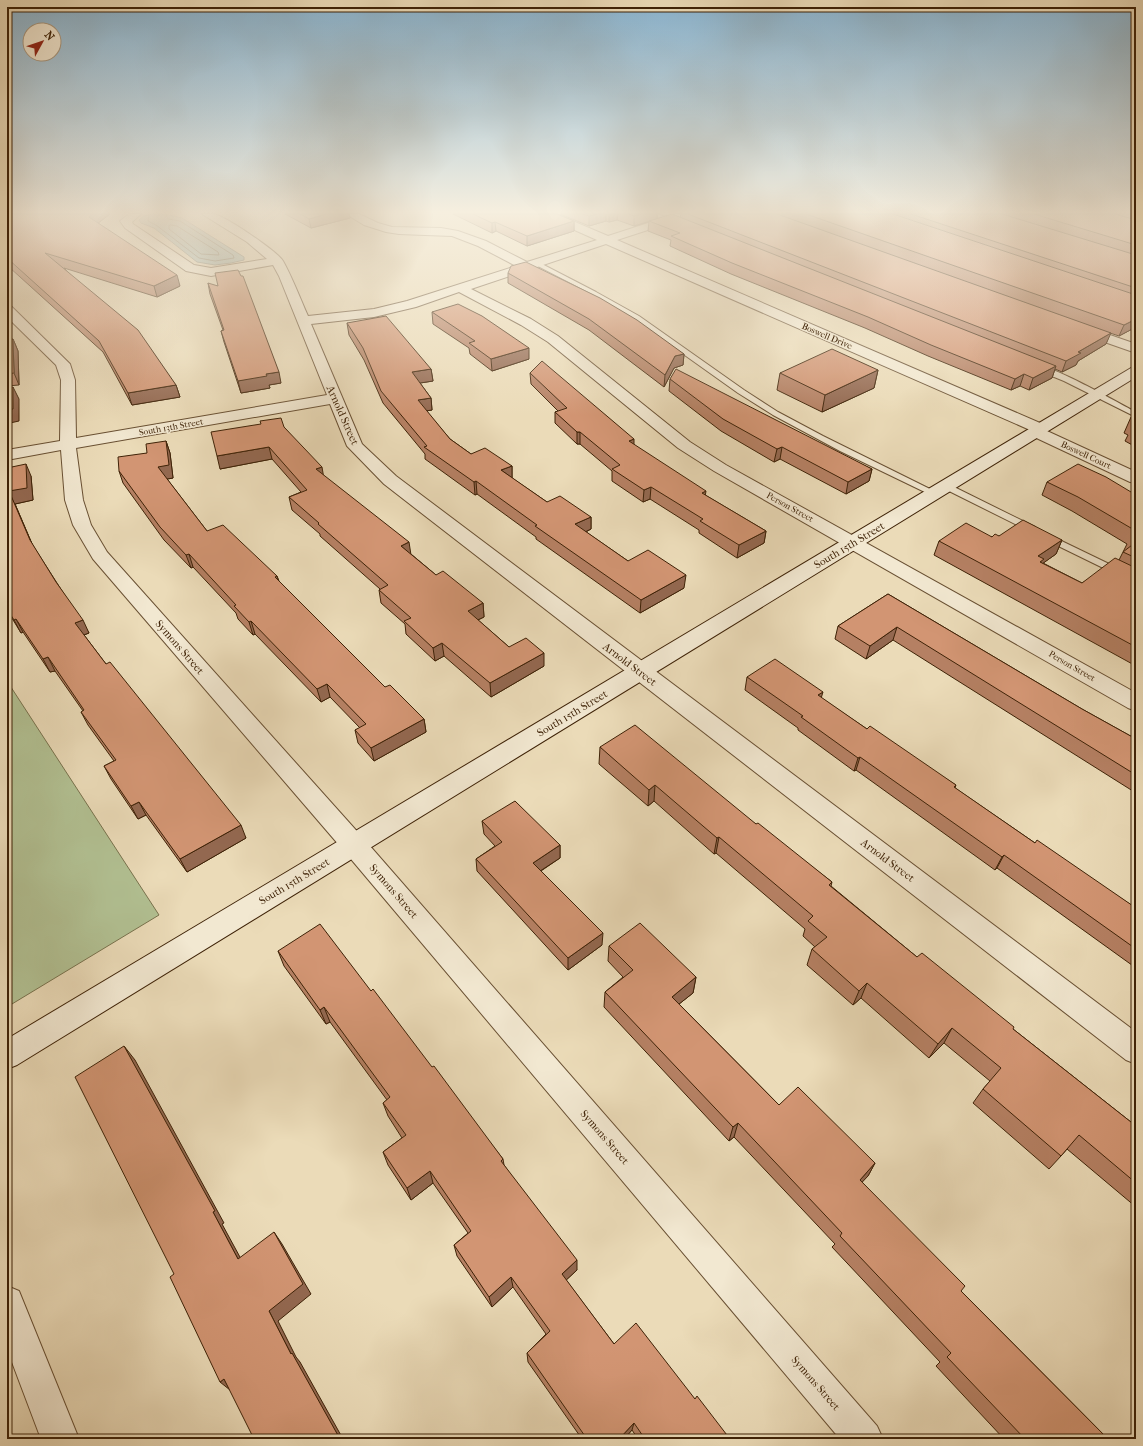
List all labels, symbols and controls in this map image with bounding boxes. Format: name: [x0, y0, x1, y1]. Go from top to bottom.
north arrow: [22, 22, 62, 62]
text: N: [42, 29, 57, 44]
street label: Boswell Drive: [800, 321, 854, 351]
street label: Arnold Street: [323, 382, 362, 447]
street label: South 13th Street: [138, 416, 205, 438]
street label: Boswell Court: [1059, 439, 1113, 471]
street label: Person Street: [765, 490, 816, 524]
street label: South 15th Street: [812, 519, 887, 572]
street label: Symons Street: [153, 618, 207, 677]
street label: Arnold Street: [599, 639, 659, 689]
street label: Person Street: [1047, 649, 1098, 684]
street label: South 15th Street: [535, 687, 610, 740]
street label: Arnold Street: [857, 835, 917, 885]
street label: South 15th Street: [257, 855, 332, 908]
street label: Symons Street: [367, 862, 421, 921]
street label: Symons Street: [578, 1108, 632, 1167]
street label: Symons Street: [789, 1354, 843, 1413]

